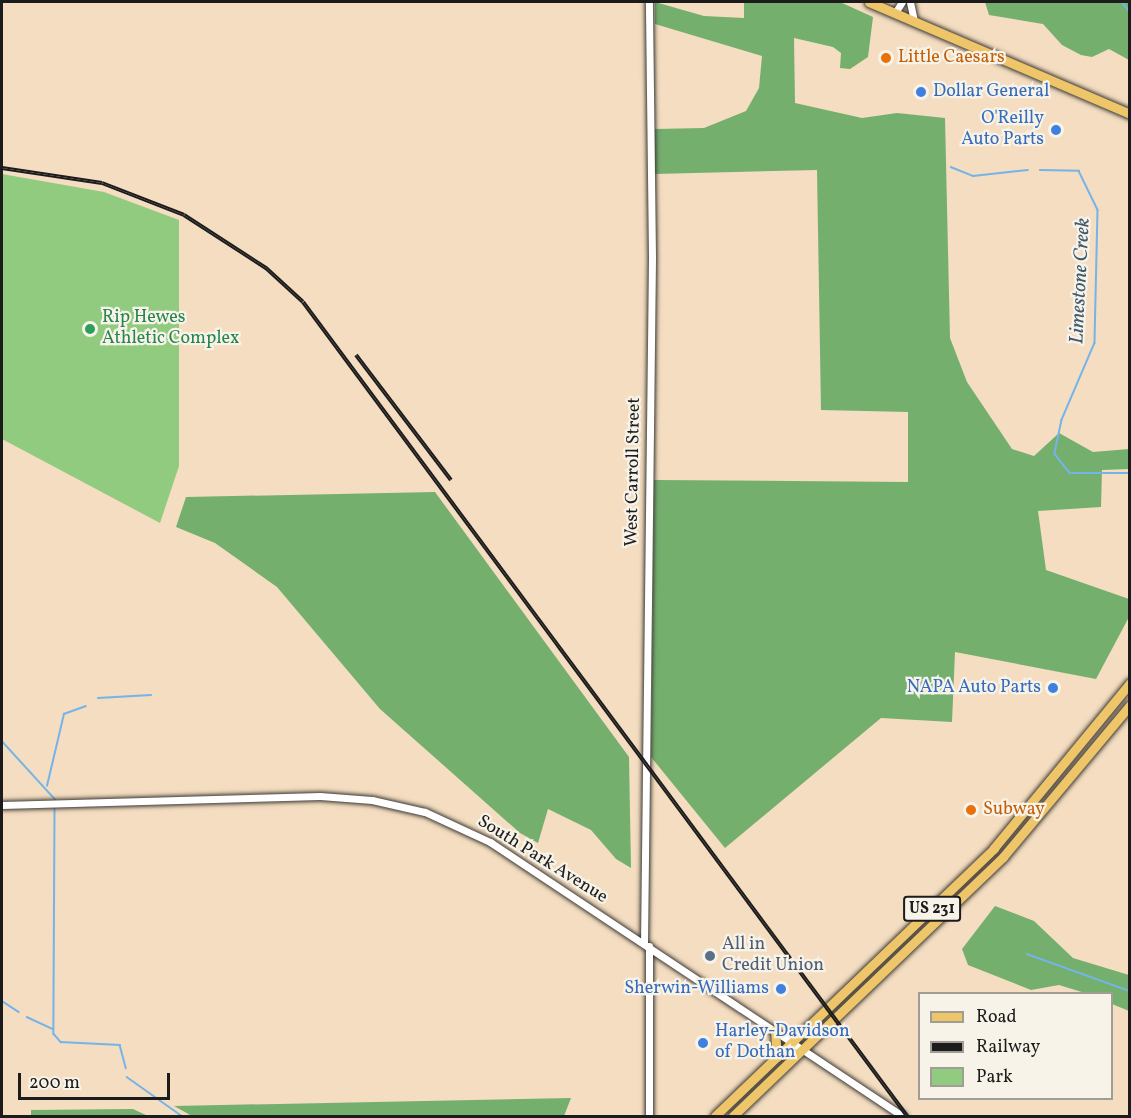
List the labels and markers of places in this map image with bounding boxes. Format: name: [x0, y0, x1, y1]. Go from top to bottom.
place label: Little Caesars: [898, 47, 1005, 69]
marker: Little Caesars: [879, 51, 893, 65]
place label: Dollar General: [933, 81, 1049, 103]
marker: Dollar General: [914, 85, 928, 99]
place label: O'Reilly Auto Parts: [961, 109, 1044, 152]
marker: O'Reilly Auto Parts: [1049, 123, 1063, 137]
place label: Rip Hewes Athletic Complex: [102, 308, 239, 350]
marker: Rip Hewes Athletic Complex: [83, 322, 97, 336]
place label: NAPA Auto Parts: [907, 677, 1041, 699]
marker: NAPA Auto Parts: [1046, 681, 1060, 695]
place label: Subway: [983, 799, 1045, 821]
marker: Subway: [964, 803, 978, 817]
place label: All in Credit Union: [722, 935, 824, 978]
marker: All in Credit Union: [703, 949, 717, 963]
place label: Sherwin-Williams: [624, 978, 769, 1000]
marker: Sherwin-Williams: [774, 982, 788, 996]
place label: Harley-Davidson of Dothan: [715, 1022, 850, 1064]
marker: Harley-Davidson of Dothan: [696, 1036, 710, 1050]

